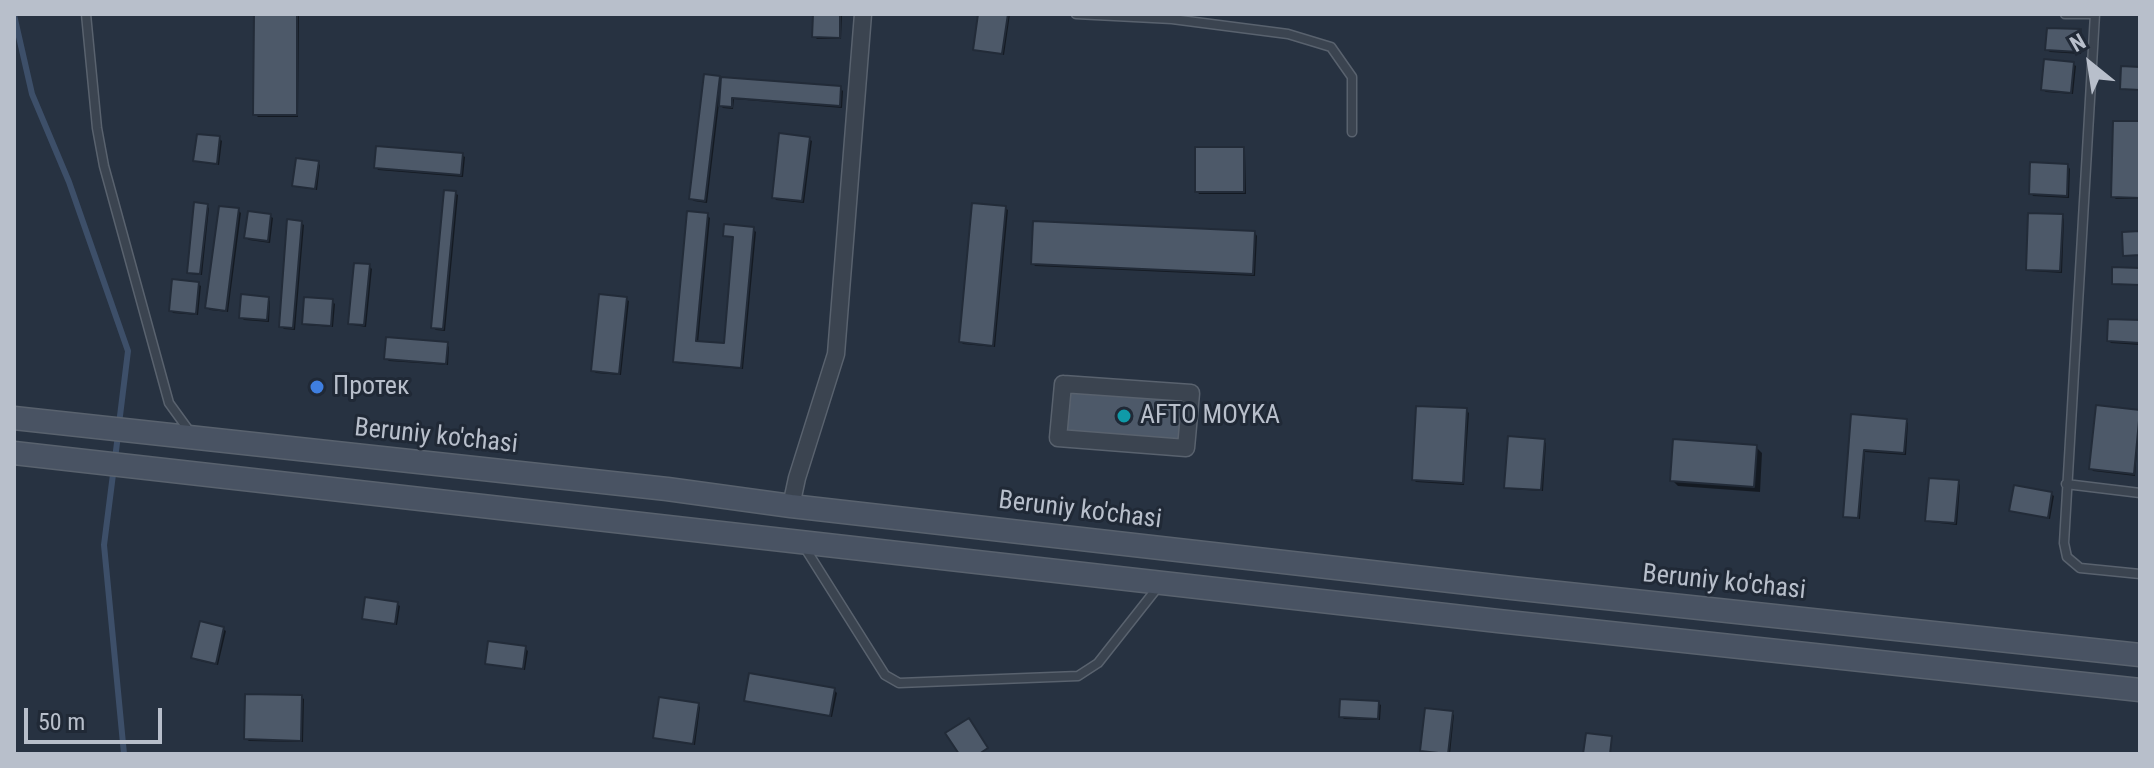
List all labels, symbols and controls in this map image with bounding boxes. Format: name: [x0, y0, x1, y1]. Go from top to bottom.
north arrow: [2050, 24, 2130, 104]
text: N: [2066, 29, 2090, 57]
place label: Протек: [333, 371, 409, 403]
marker: Протек: [308, 378, 326, 396]
place label: AFTO MOYKA: [1140, 400, 1280, 432]
marker: AFTO MOYKA: [1115, 407, 1133, 425]
street label: Beruniy ko'chasi: [353, 413, 519, 461]
street label: Beruniy ko'chasi: [997, 486, 1163, 536]
street label: Beruniy ko'chasi: [1641, 559, 1807, 607]
scale bar: [28, 692, 166, 742]
text: 50 m: [38, 708, 85, 736]

